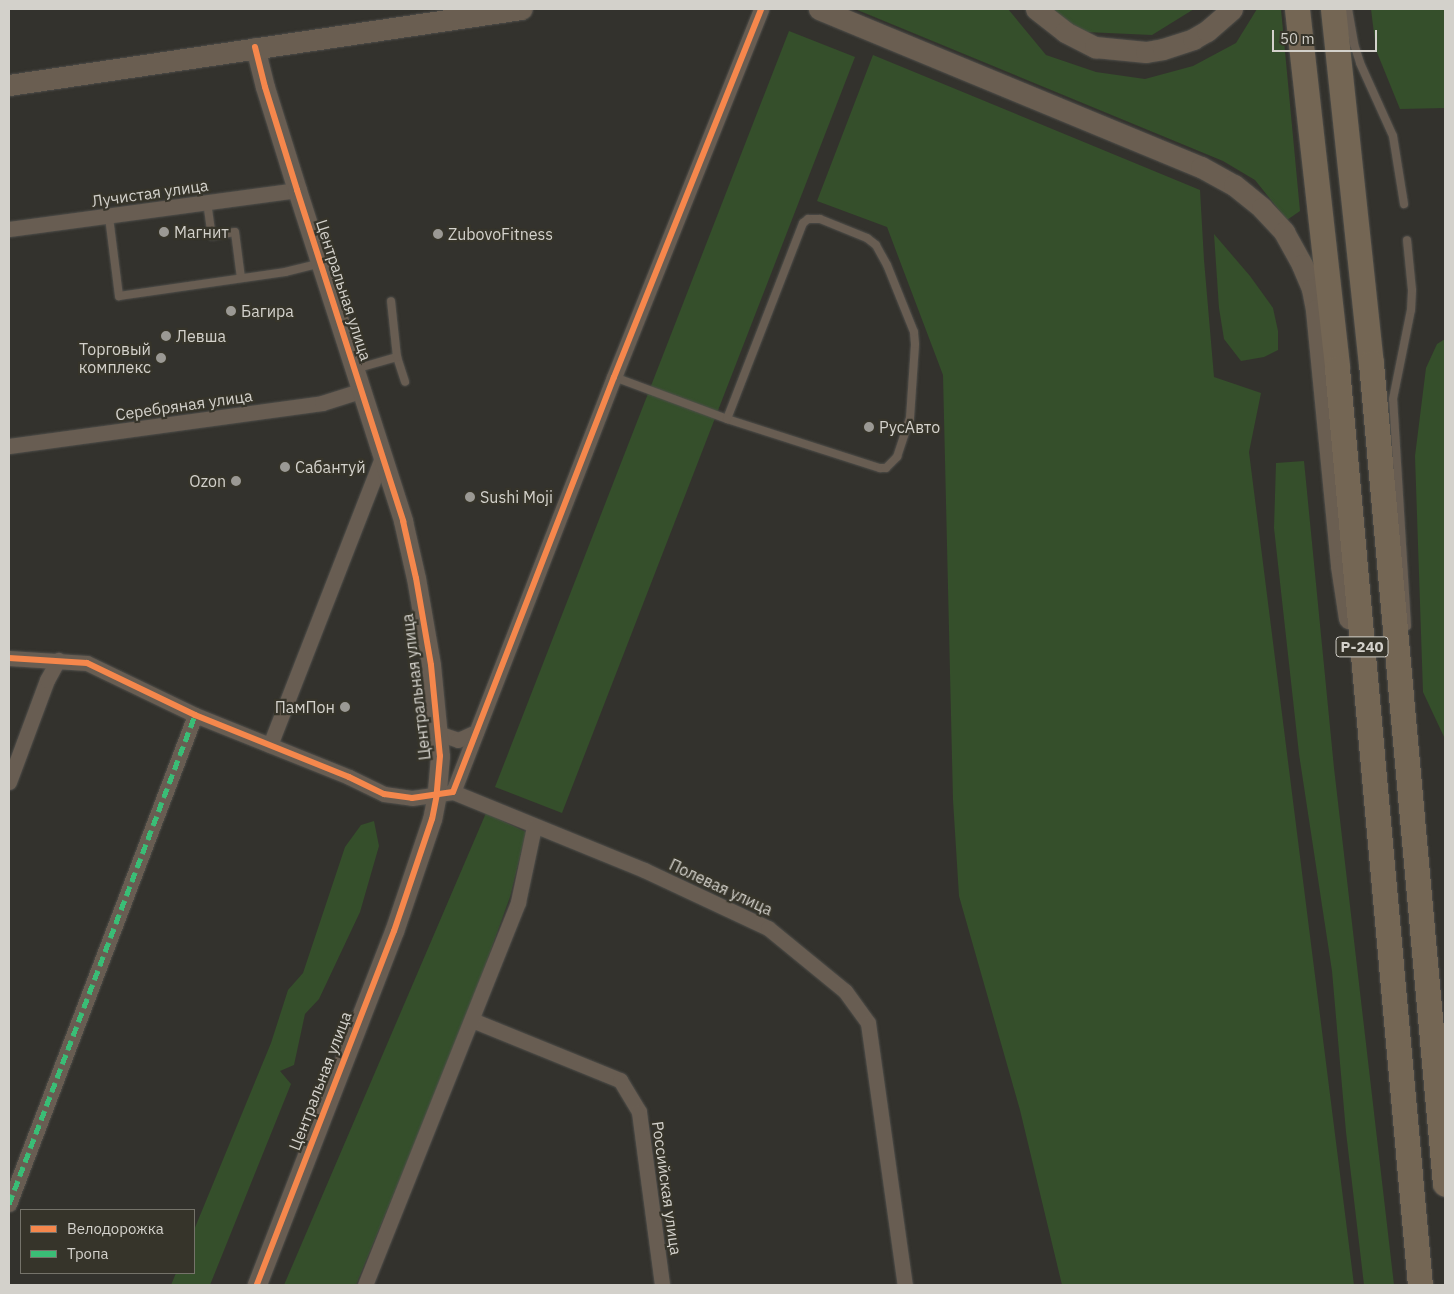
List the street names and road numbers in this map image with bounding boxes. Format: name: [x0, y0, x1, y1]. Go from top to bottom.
street label: Лучистая улица: [90, 175, 210, 211]
street label: Центральная улица: [312, 217, 376, 363]
street label: Серебряная улица: [114, 386, 254, 424]
street label: Центральная улица: [397, 613, 435, 761]
road number: Р-240: [1334, 634, 1390, 660]
street label: Полевая улица: [666, 855, 776, 919]
street label: Центральная улица: [285, 1009, 355, 1153]
street label: Российская улица: [648, 1120, 686, 1256]

